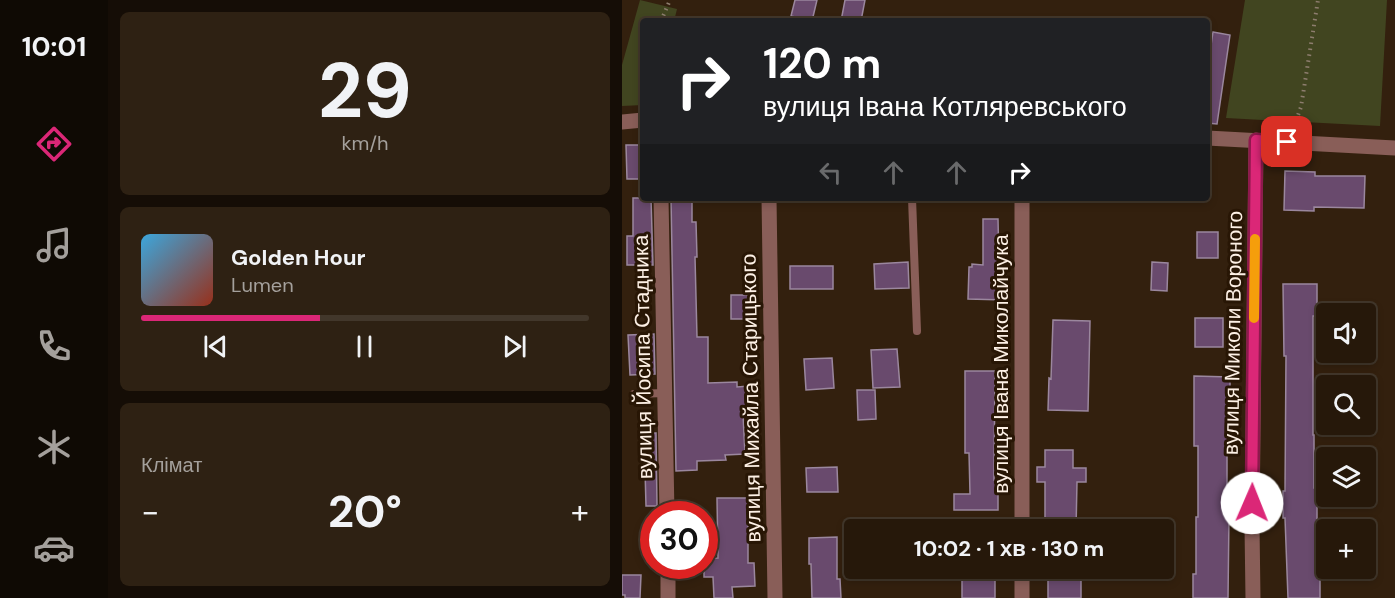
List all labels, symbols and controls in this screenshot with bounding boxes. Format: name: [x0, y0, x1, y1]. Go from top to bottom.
text: 10:01: [22, 29, 86, 64]
text: 120 m: [763, 36, 881, 91]
text: 29: [318, 40, 412, 141]
icon: right: [664, 42, 742, 120]
text: вулиця Івана Котляревського: [763, 89, 1127, 124]
pin: [1261, 116, 1312, 167]
icon: directions: [33, 123, 75, 165]
icon: arrive: [1270, 125, 1303, 158]
text: km/h: [341, 130, 389, 156]
icon: left: [814, 156, 847, 189]
icon: ahead: [877, 156, 910, 189]
icon: ahead: [940, 156, 973, 189]
icon: right: [1003, 156, 1036, 189]
street label: вулиця Миколи Вороного: [1217, 211, 1249, 455]
icon: music: [33, 224, 75, 266]
street label: вулиця Йосипа Стадника: [627, 234, 659, 479]
street label: вулиця Івана Миколайчука: [987, 234, 1015, 494]
text: Golden Hour: [231, 243, 366, 272]
street label: вулиця Михайла Старицького: [734, 253, 768, 543]
text: Lumen: [231, 272, 294, 298]
map controls: [1316, 303, 1376, 579]
button: sound: [1316, 303, 1376, 363]
icon: phone: [33, 325, 75, 367]
icon: previous: [199, 330, 232, 363]
icon: pause: [348, 330, 381, 363]
icon: next: [498, 330, 531, 363]
button: search: [1316, 375, 1376, 435]
icon: climate: [33, 426, 75, 468]
button: layers: [1316, 447, 1376, 507]
text: Клімат: [141, 452, 202, 478]
position arrow: [1220, 471, 1284, 535]
text: 20°: [328, 482, 402, 541]
text: −: [141, 490, 159, 533]
text: +: [571, 490, 589, 533]
speed limit sign: 30: [640, 501, 718, 579]
button: +: [1316, 519, 1376, 579]
icon: car: [33, 527, 75, 569]
text: 10:02 · 1 хв · 130 m: [914, 534, 1104, 563]

